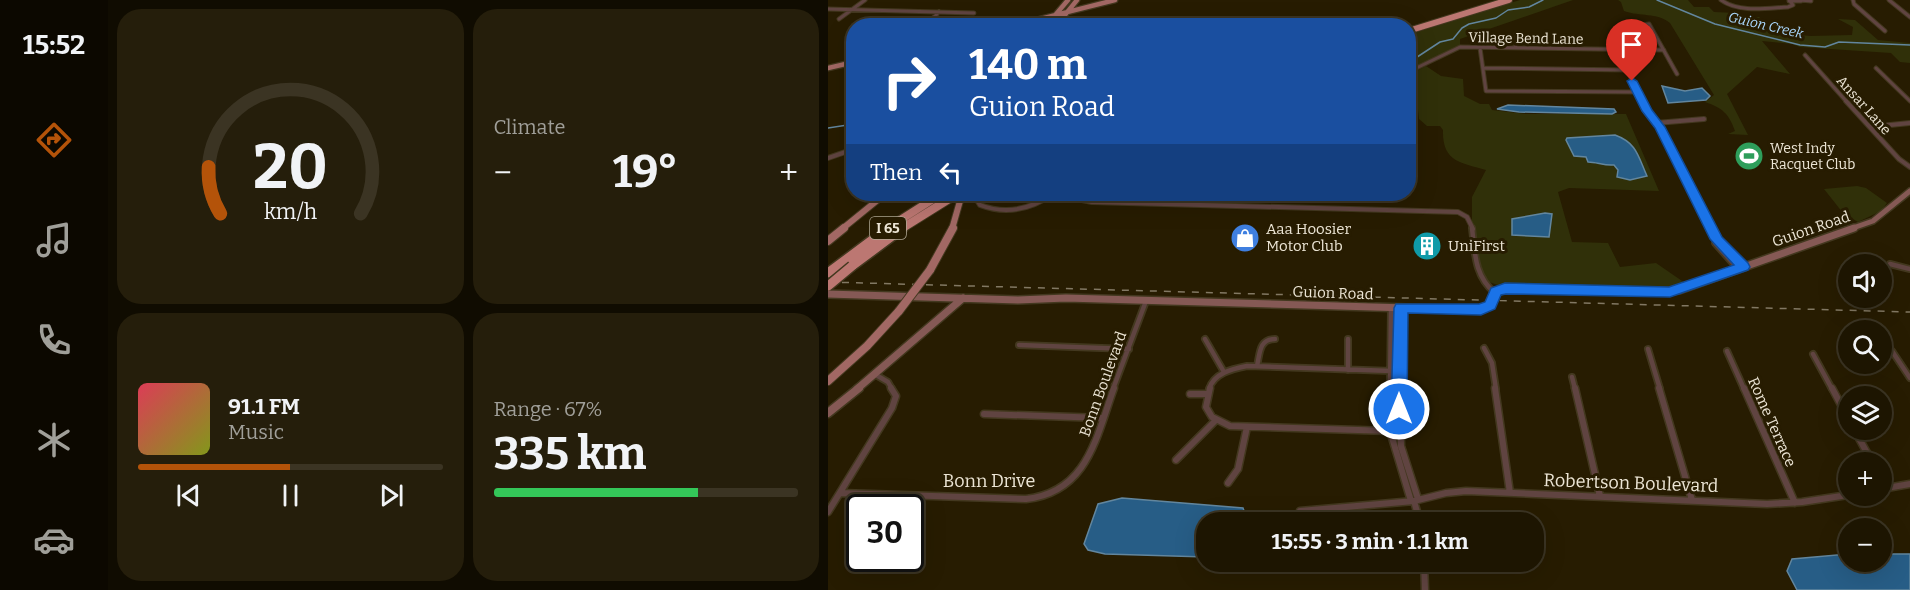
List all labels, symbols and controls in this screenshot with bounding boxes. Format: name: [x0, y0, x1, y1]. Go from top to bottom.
water label: Guion Creek: [1727, 9, 1806, 42]
pin: [1606, 19, 1657, 81]
icon: arrive: [1615, 28, 1648, 61]
text: 15:52: [23, 29, 85, 61]
street label: Village Bend Lane: [1468, 29, 1584, 48]
text: 140 m: [969, 40, 1087, 90]
icon: right: [870, 42, 948, 120]
street label: Ansar Lane: [1833, 72, 1895, 138]
text: Guion Road: [969, 91, 1115, 123]
text: Climate: [494, 115, 565, 139]
icon: directions: [33, 119, 75, 161]
text: 20: [253, 130, 328, 205]
sports icon: West Indy Racquet Club: [1733, 140, 1765, 172]
place label: West Indy Racquet Club: [1770, 140, 1855, 173]
text: 19°: [613, 145, 678, 199]
text: −: [494, 153, 512, 193]
text: +: [779, 153, 798, 193]
icon: left: [934, 156, 967, 189]
text: Then: [870, 159, 922, 186]
text: km/h: [264, 199, 317, 225]
street label: Guion Road: [1770, 207, 1852, 251]
road number: I 65: [870, 217, 906, 239]
icon: music: [33, 219, 75, 261]
place label: Aaa Hoosier Motor Club: [1266, 220, 1351, 255]
shop icon: Aaa Hoosier Motor Club: [1229, 222, 1261, 254]
building icon: UniFirst: [1411, 230, 1443, 262]
place label: UniFirst: [1448, 237, 1505, 255]
map controls: [1838, 254, 1892, 572]
button: sound: [1838, 254, 1892, 308]
street label: Guion Road: [1292, 283, 1374, 303]
icon: phone: [33, 319, 75, 361]
button: search: [1838, 320, 1892, 374]
street label: Bonn Boulevard: [1076, 329, 1130, 439]
street label: Rome Terrace: [1744, 374, 1800, 470]
position arrow: [1367, 377, 1431, 441]
button: layers: [1838, 386, 1892, 440]
text: 91.1 FM: [228, 393, 300, 420]
text: Range · 67%: [494, 397, 602, 421]
icon: climate: [33, 419, 75, 461]
text: Music: [228, 420, 284, 444]
text: 335 km: [494, 427, 646, 481]
button: +: [1838, 452, 1892, 506]
street label: Robertson Boulevard: [1543, 469, 1719, 497]
street label: Bonn Drive: [943, 470, 1035, 492]
icon: previous: [172, 479, 205, 512]
icon: pause: [274, 479, 307, 512]
icon: next: [375, 479, 408, 512]
speed limit sign: 30: [846, 494, 924, 572]
button: −: [1838, 518, 1892, 572]
icon: car: [33, 519, 75, 561]
text: 15:55 · 3 min · 1.1 km: [1271, 528, 1469, 555]

